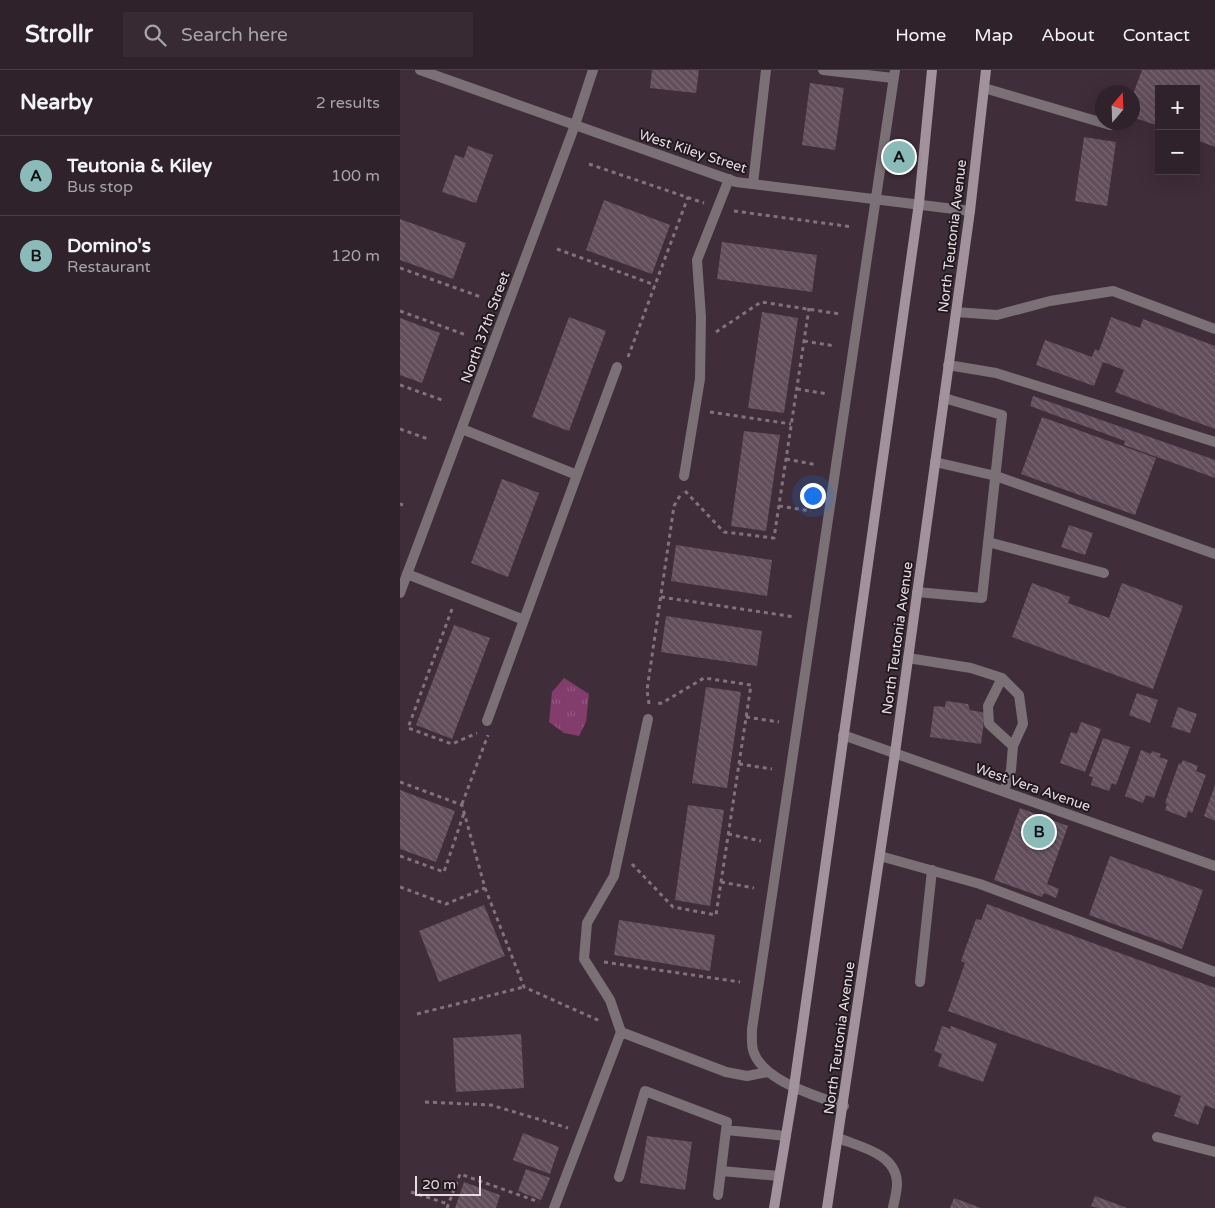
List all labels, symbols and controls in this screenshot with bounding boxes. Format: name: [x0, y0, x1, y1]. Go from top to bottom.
search box: [123, 12, 473, 57]
text: Strollr: [25, 20, 93, 49]
icon: search: [141, 21, 169, 49]
text: Search here: [181, 24, 288, 46]
text: Home: [895, 24, 946, 46]
text: Map: [974, 24, 1013, 46]
text: About: [1041, 24, 1095, 46]
text: Contact: [1123, 24, 1190, 46]
north arrow: [1095, 85, 1140, 130]
map controls: [1155, 85, 1200, 175]
button: +: [1155, 85, 1200, 130]
text: Nearby: [20, 90, 93, 115]
text: 2 results: [316, 93, 380, 113]
street label: West Kiley Street: [637, 126, 750, 177]
button: −: [1155, 130, 1200, 175]
pin: A: [883, 138, 915, 176]
text: Teutonia & Kiley: [67, 155, 212, 177]
street label: North Teutonia Avenue: [935, 159, 970, 313]
text: A: [30, 166, 42, 186]
text: 100 m: [331, 166, 380, 186]
text: Bus stop: [67, 177, 133, 197]
text: Domino's: [67, 235, 151, 257]
text: B: [30, 246, 42, 266]
text: 120 m: [331, 246, 380, 266]
text: Restaurant: [67, 257, 151, 277]
street label: North 37th Street: [457, 268, 514, 385]
your location: [800, 483, 826, 509]
street label: North Teutonia Avenue: [878, 561, 917, 715]
street label: West Vera Avenue: [973, 760, 1093, 815]
pin: B: [1023, 813, 1055, 851]
street label: North Teutonia Avenue: [820, 961, 859, 1115]
scale bar: [415, 1173, 481, 1196]
text: 20 m: [422, 1176, 456, 1193]

